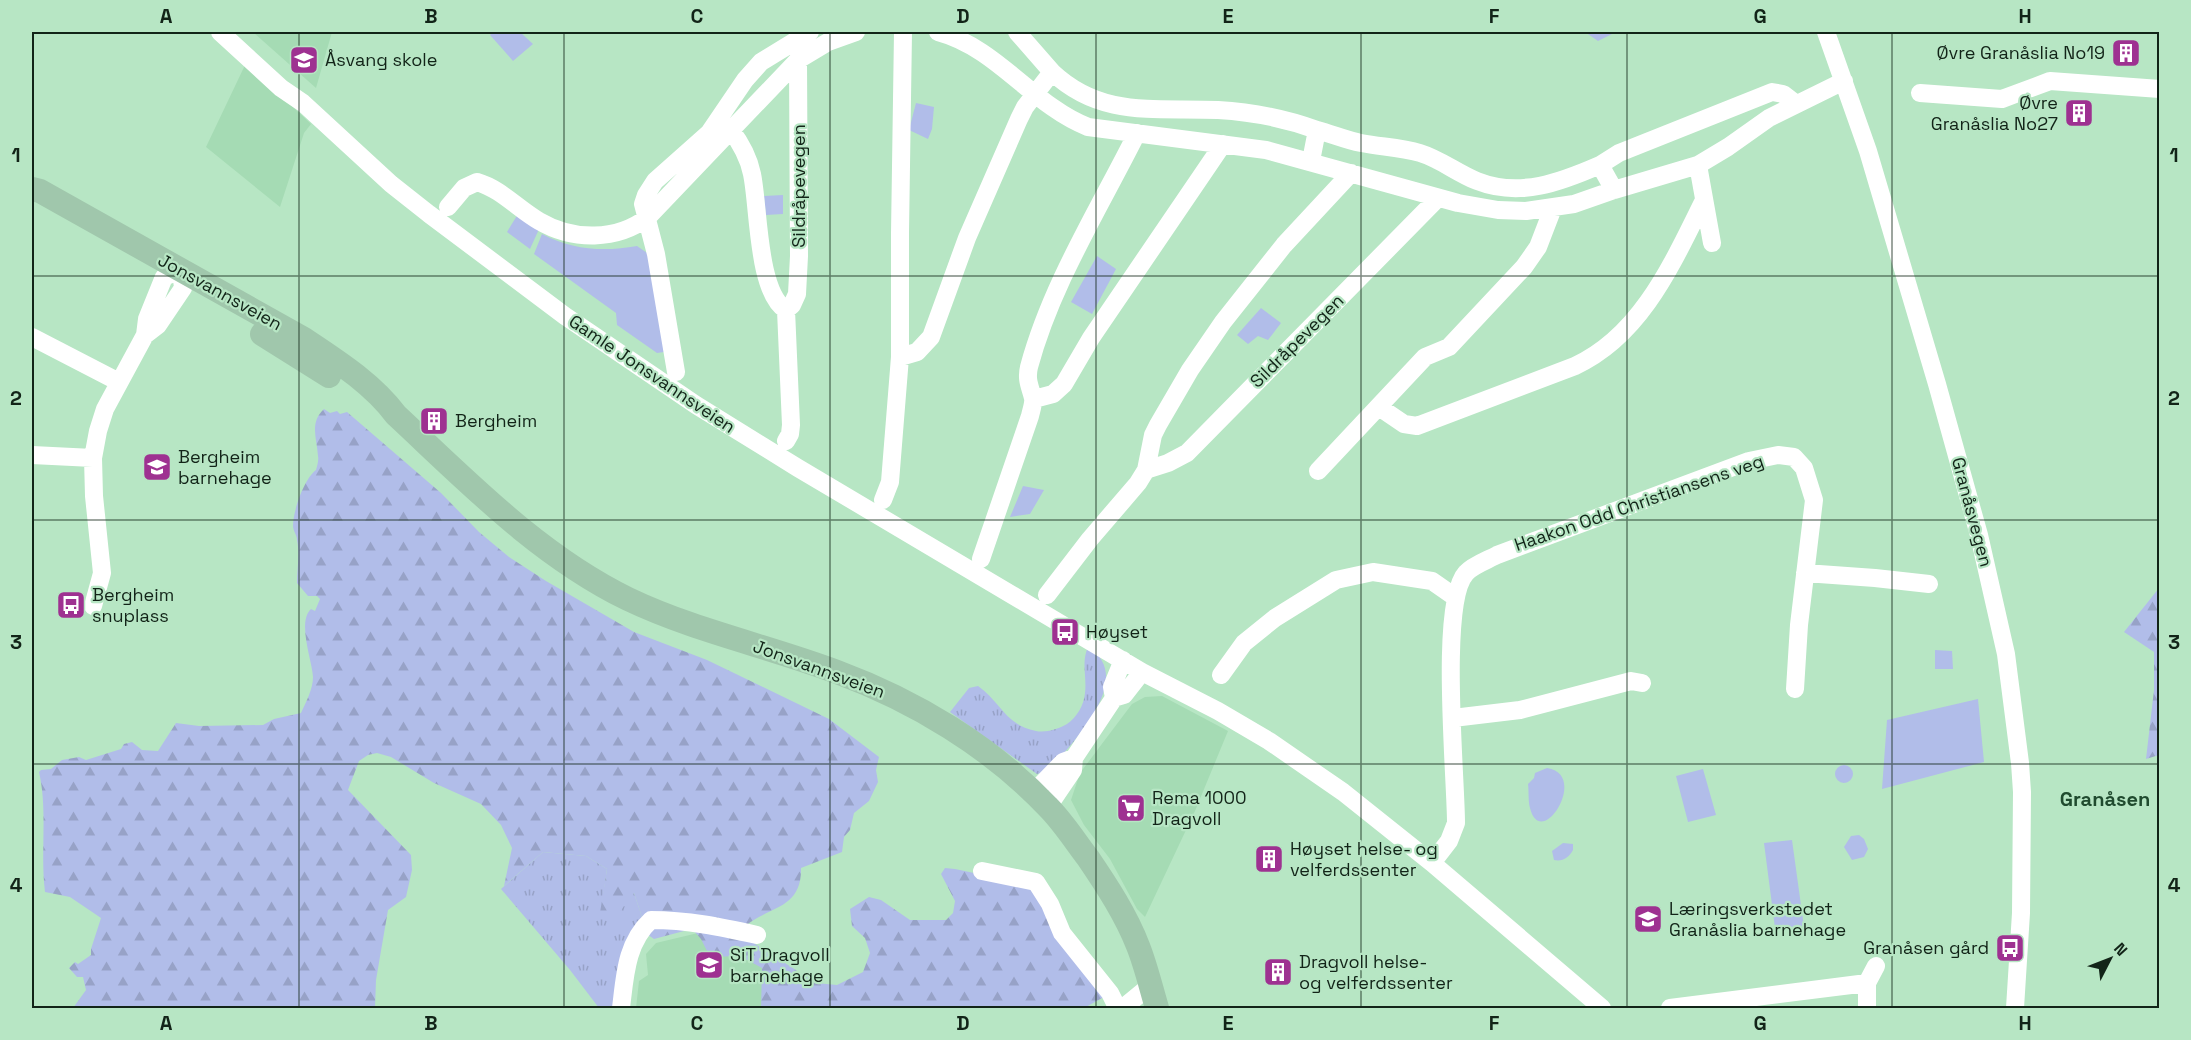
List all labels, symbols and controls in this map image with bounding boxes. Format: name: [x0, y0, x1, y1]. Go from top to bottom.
text: A: [160, 3, 173, 29]
text: B: [424, 3, 438, 29]
text: C: [691, 3, 704, 29]
text: D: [956, 3, 970, 29]
text: E: [1222, 3, 1234, 29]
text: F: [1489, 3, 1500, 29]
text: G: [1753, 3, 1767, 29]
text: H: [2018, 3, 2032, 29]
building icon: Øvre Granåslia No19: [2110, 37, 2142, 69]
place label: Øvre Granåslia No19: [1937, 41, 2105, 64]
school or university icon: Åsvang skole: [288, 44, 320, 76]
place label: Åsvang skole: [325, 48, 437, 71]
place label: Øvre Granåslia No27: [1931, 91, 2058, 135]
building icon: Øvre Granåslia No27: [2063, 97, 2095, 129]
street label: Sildråpevegen: [787, 124, 810, 248]
text: 1: [11, 142, 21, 168]
text: 1: [2169, 142, 2179, 168]
street label: Jonsvannsveien: [154, 248, 286, 335]
street label: Sildråpevegen: [1245, 289, 1348, 392]
street label: Gamle Jonsvannsveien: [565, 309, 740, 438]
text: 2: [10, 385, 22, 411]
text: 2: [2168, 385, 2180, 411]
building icon: Bergheim: [418, 405, 450, 437]
place label: Bergheim: [455, 409, 537, 432]
place label: Bergheim barnehage: [178, 445, 272, 489]
street label: Haakon Odd Christiansens veg: [1511, 449, 1767, 556]
school or university icon: Bergheim barnehage: [141, 451, 173, 483]
street label: Granåsvegen: [1947, 455, 1998, 569]
place label: Bergheim snuplass: [92, 583, 174, 627]
bus stop icon: Bergheim snuplass: [55, 589, 87, 621]
bus stop icon: Høyset: [1049, 616, 1081, 648]
place label: Høyset: [1086, 620, 1148, 643]
text: 3: [10, 629, 22, 655]
text: 3: [2168, 629, 2180, 655]
street label: Jonsvannsveien: [750, 634, 888, 703]
place label: Rema 1000 Dragvoll: [1152, 786, 1247, 830]
district label: Granåsen: [2060, 786, 2150, 812]
supermarket icon: Rema 1000 Dragvoll: [1115, 792, 1147, 824]
place label: Høyset helse- og velferdssenter: [1290, 837, 1438, 881]
building icon: Høyset helse- og velferdssenter: [1253, 843, 1285, 875]
text: 4: [10, 872, 23, 898]
text: 4: [2168, 872, 2181, 898]
place label: Læringsverkstedet Granåslia barnehage: [1669, 897, 1846, 941]
school or university icon: Læringsverkstedet Granåslia barnehage: [1632, 903, 1664, 935]
north arrow: [2080, 929, 2140, 989]
bus stop icon: Granåsen gård: [1994, 932, 2026, 964]
place label: Granåsen gård: [1863, 936, 1989, 959]
text: N: [2109, 938, 2132, 960]
place label: SiT Dragvoll barnehage: [730, 943, 830, 987]
school or university icon: SiT Dragvoll barnehage: [693, 949, 725, 981]
place label: Dragvoll helse- og velferdssenter: [1299, 950, 1453, 994]
building icon: Dragvoll helse- og velferdssenter: [1262, 956, 1294, 988]
text: A: [160, 1010, 173, 1036]
text: B: [424, 1010, 438, 1036]
text: C: [691, 1010, 704, 1036]
text: D: [956, 1010, 970, 1036]
text: E: [1222, 1010, 1234, 1036]
text: F: [1489, 1010, 1500, 1036]
text: G: [1753, 1010, 1767, 1036]
text: H: [2018, 1010, 2032, 1036]

